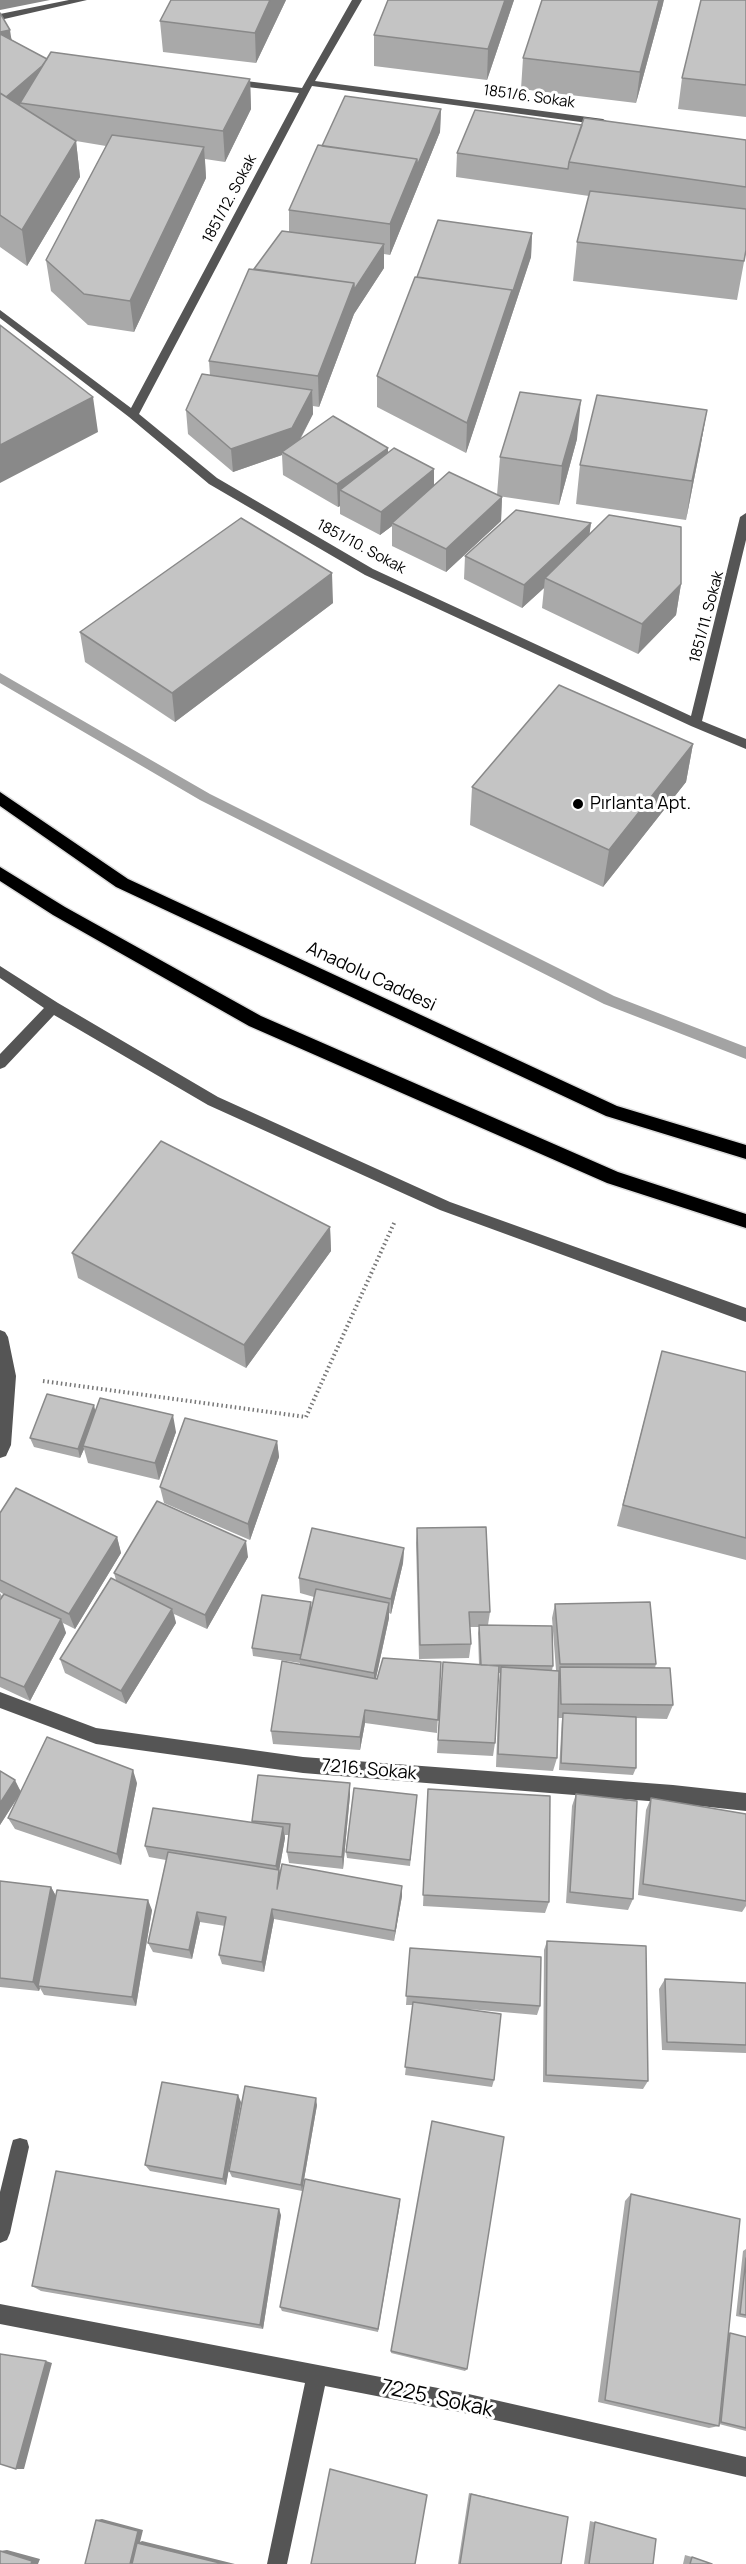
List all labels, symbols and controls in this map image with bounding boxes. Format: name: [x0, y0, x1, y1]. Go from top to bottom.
street label: 1851/6. Sokak: [482, 82, 576, 112]
street label: 1851/12. Sokak: [199, 152, 261, 246]
street label: 1851/10. Sokak: [314, 516, 408, 578]
street label: 1851/11. Sokak: [686, 569, 728, 665]
place label: Pırlanta Apt.: [590, 793, 691, 815]
marker: Pırlanta Apt.: [571, 797, 585, 811]
street label: Anadolu Caddesi: [303, 938, 439, 1016]
street label: 7216. Sokak: [321, 1755, 417, 1785]
street label: 7225. Sokak: [379, 2375, 495, 2423]

